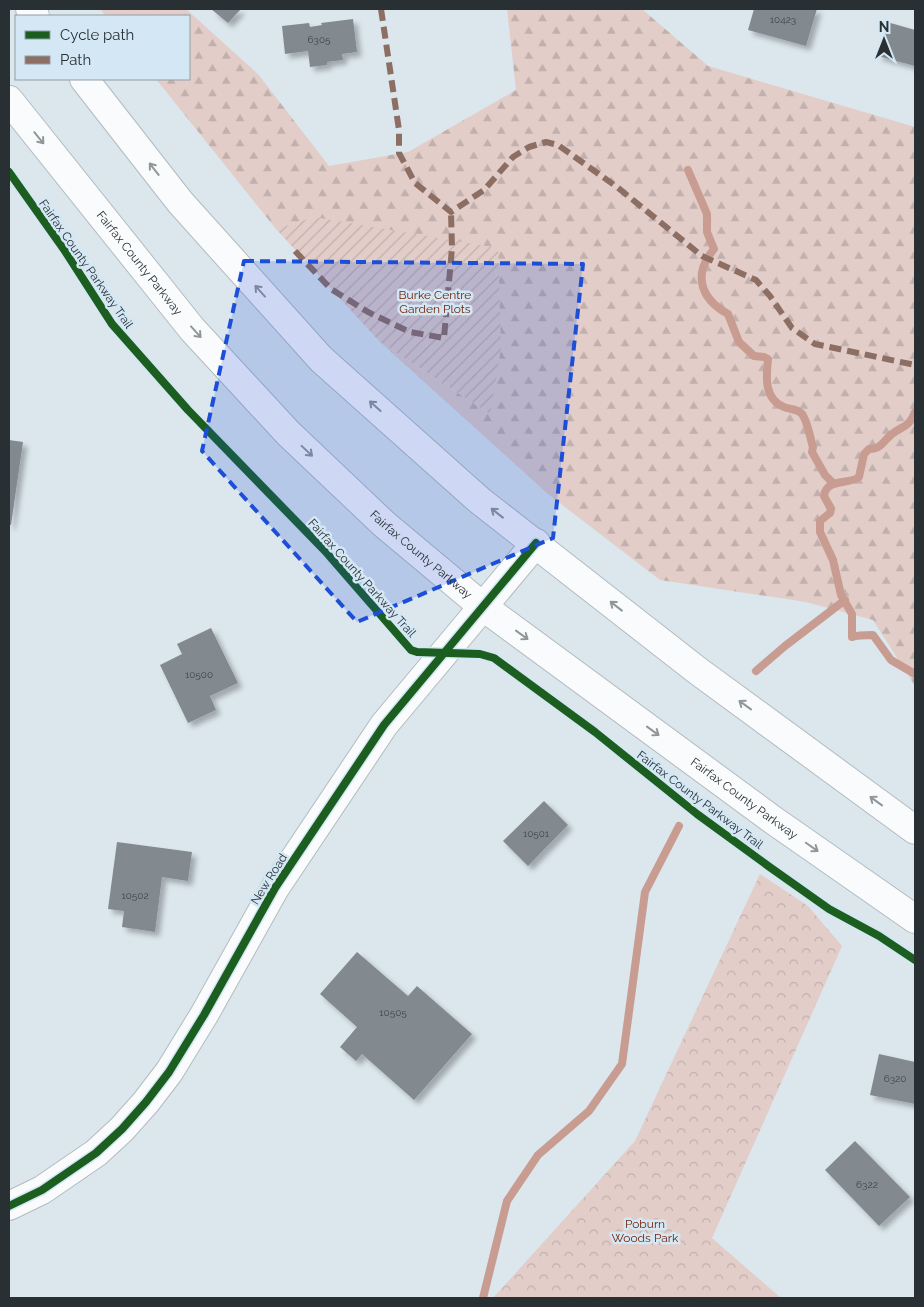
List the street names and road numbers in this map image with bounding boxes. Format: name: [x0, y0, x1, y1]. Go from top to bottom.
street label: Fairfax County Parkway Trail: [36, 197, 136, 332]
street label: Fairfax County Parkway: [94, 208, 186, 318]
street label: Fairfax County Parkway: [367, 508, 475, 602]
street label: Fairfax County Parkway Trail: [305, 516, 419, 640]
street label: Fairfax County Parkway Trail: [634, 748, 766, 852]
street label: Fairfax County Parkway: [688, 755, 801, 842]
street label: New Road: [248, 851, 290, 907]

